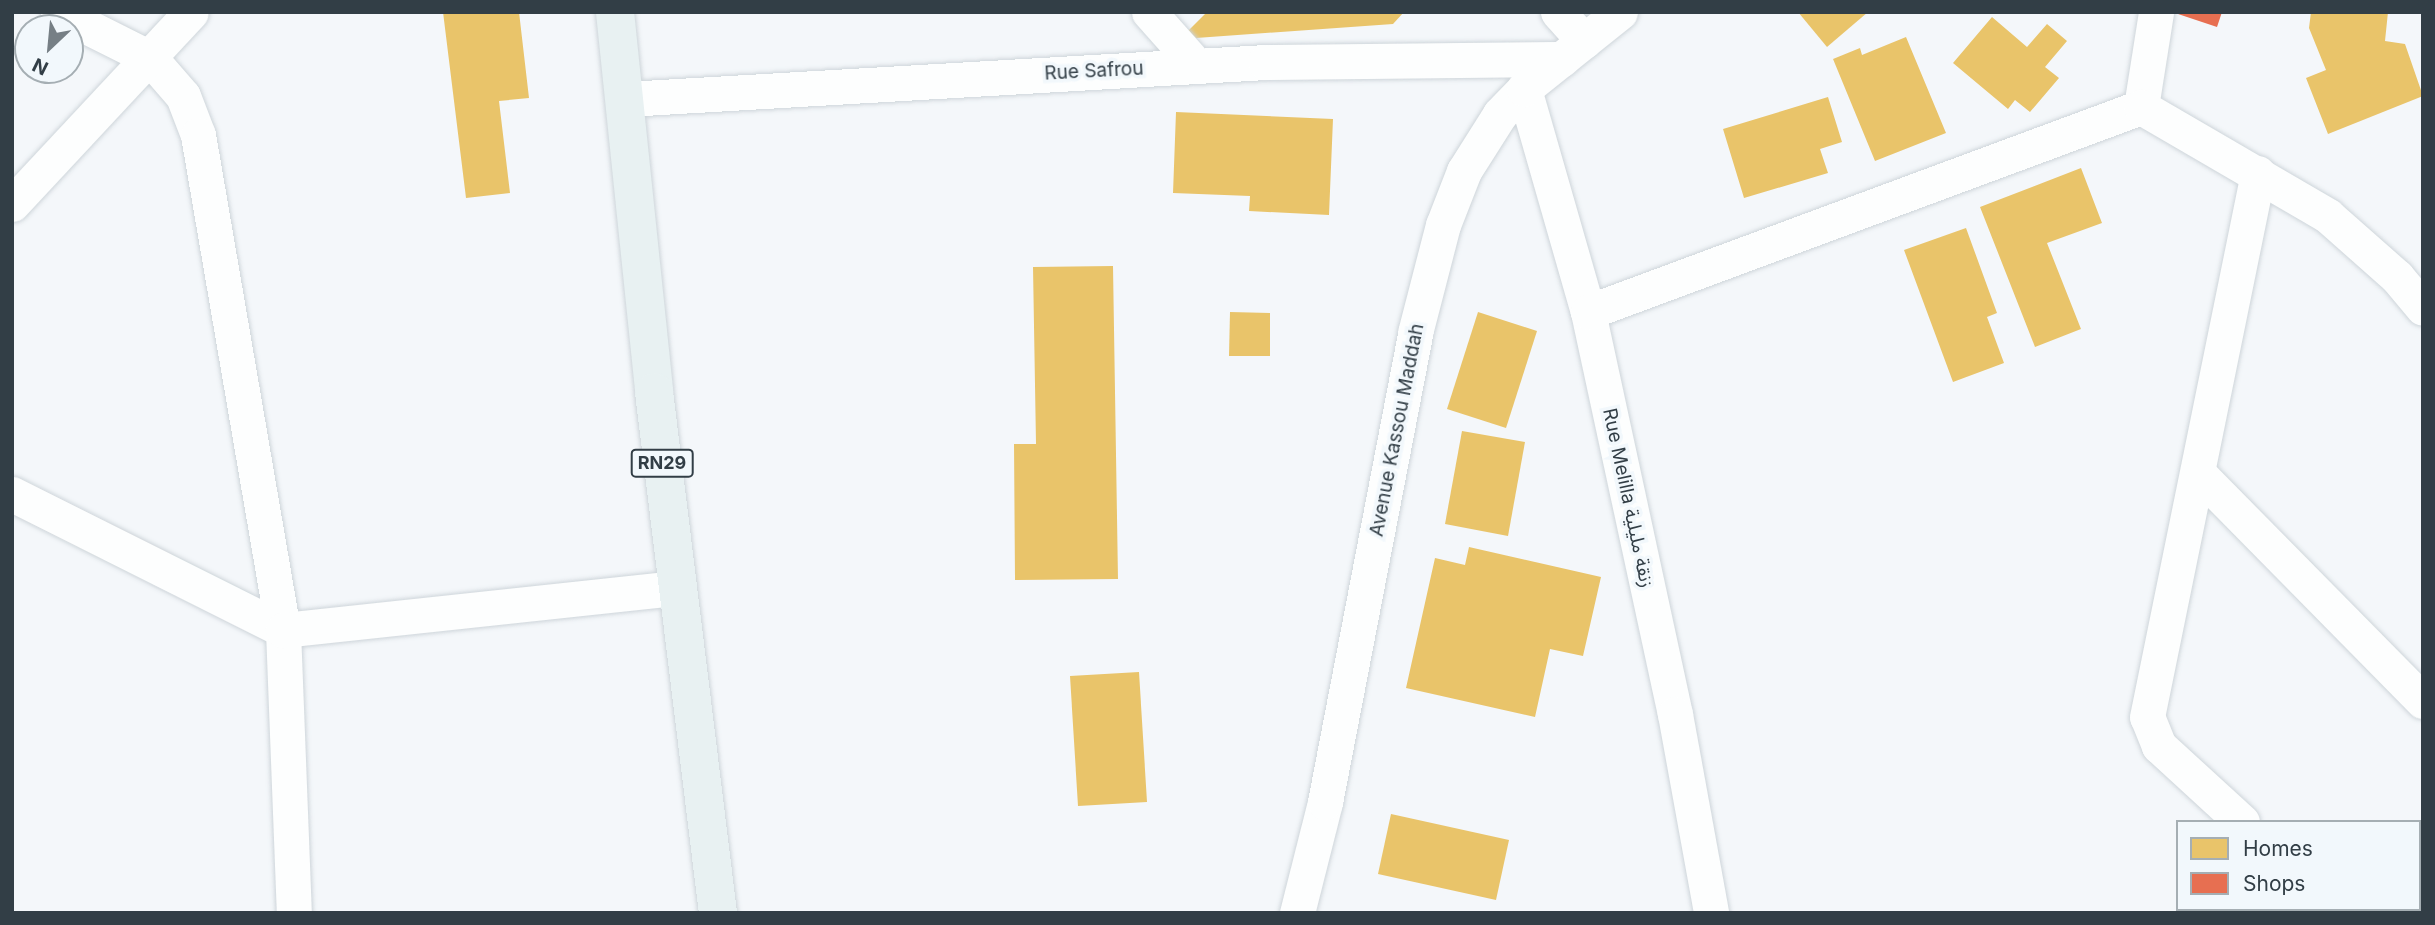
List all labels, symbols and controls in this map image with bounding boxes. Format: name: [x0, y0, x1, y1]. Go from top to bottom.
north arrow: [14, 14, 84, 84]
text: N: [29, 53, 52, 80]
street label: Rue Safrou: [1044, 57, 1144, 85]
street label: Avenue Kassou Maddah: [1365, 322, 1429, 538]
street label: Rue Melilla زنقة مليلية: [1598, 406, 1658, 590]
road number: RN29: [630, 448, 694, 477]
legend: [2176, 820, 2421, 911]
text: Homes: [2243, 836, 2313, 861]
text: Shops: [2243, 871, 2305, 896]

